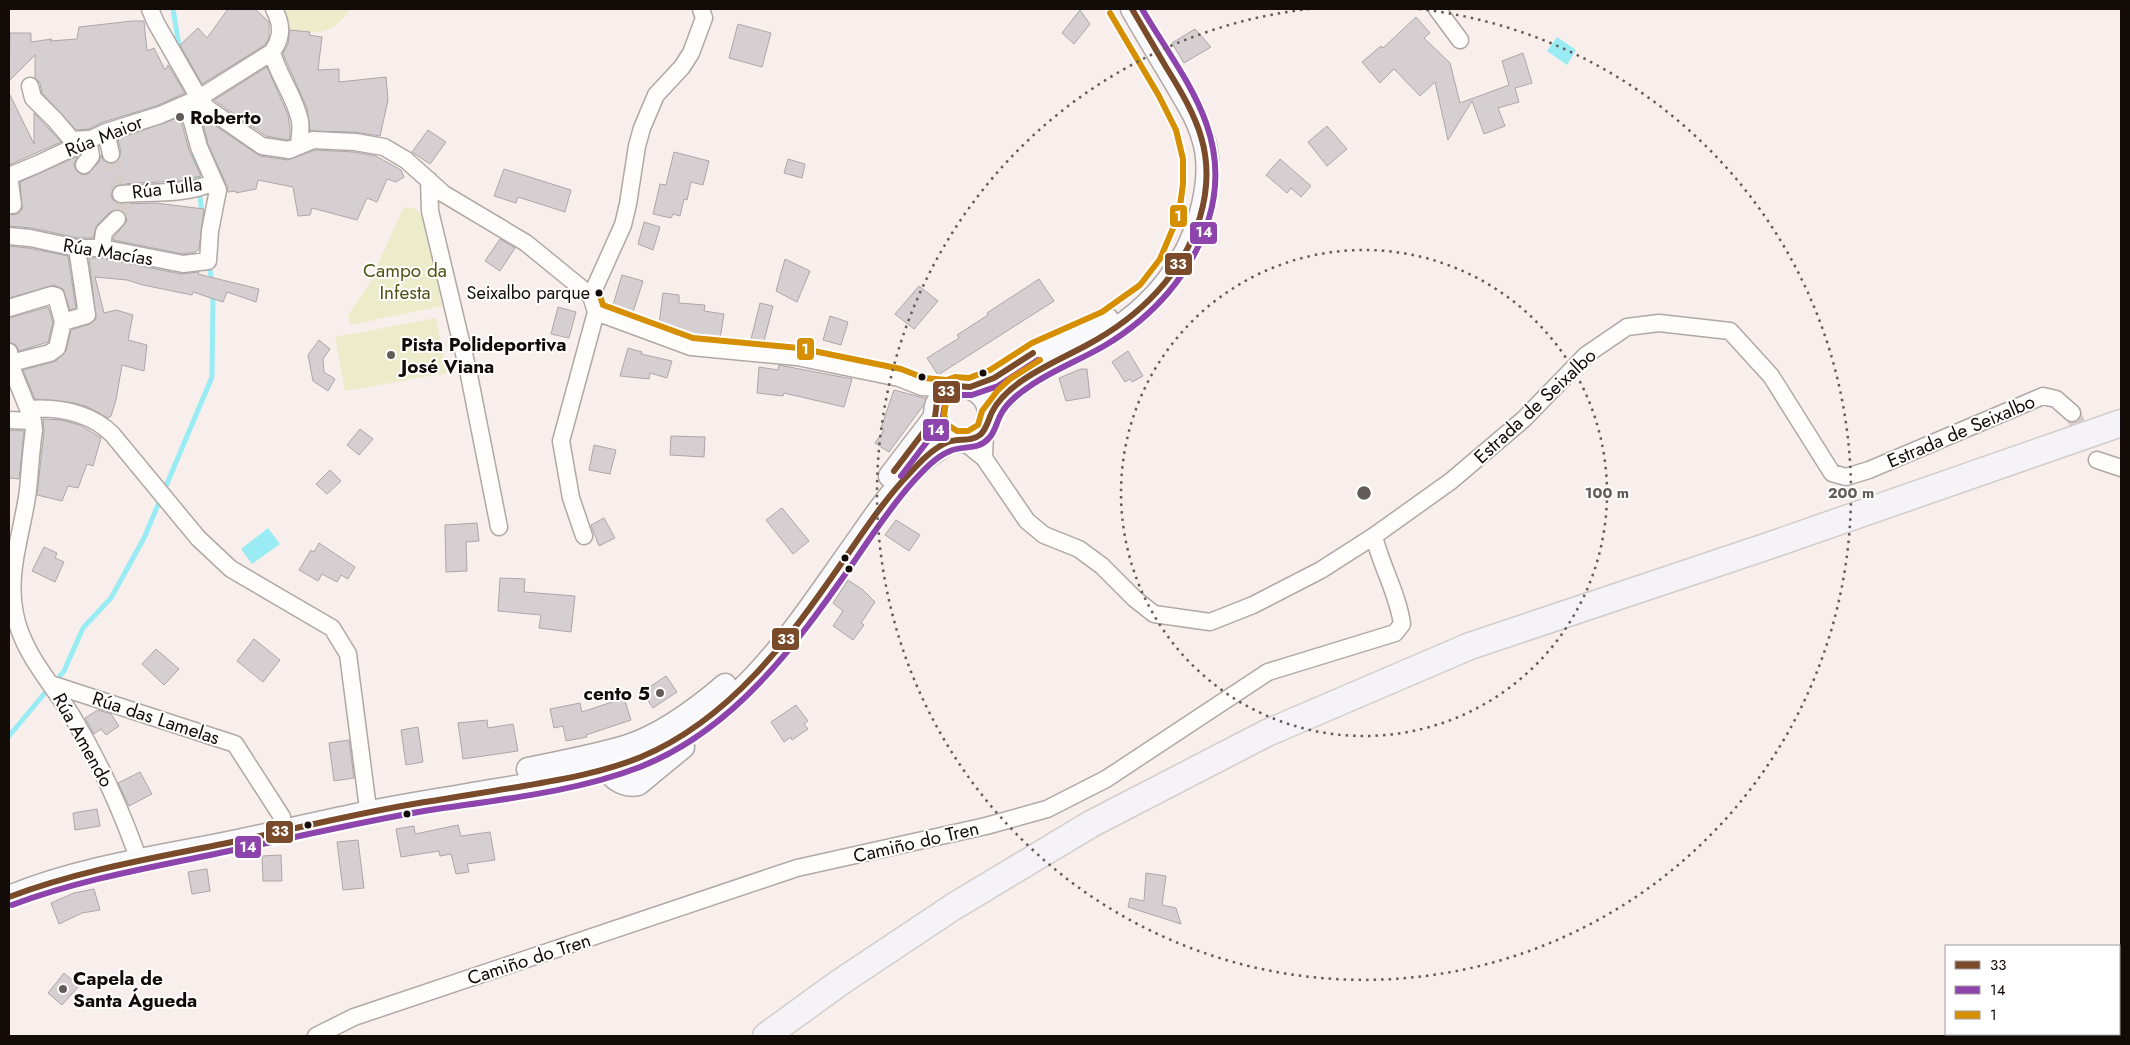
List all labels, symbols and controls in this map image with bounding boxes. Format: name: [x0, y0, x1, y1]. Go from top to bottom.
place label: Roberto: [190, 104, 261, 131]
street label: Rúa Maior: [61, 108, 147, 164]
marker: Roberto: [174, 111, 186, 123]
street label: Rúa Tulla: [130, 170, 204, 206]
line badge: 1: [1169, 204, 1188, 228]
text: 1: [1174, 206, 1182, 226]
line badge: 14: [1189, 221, 1218, 245]
text: 14: [1196, 222, 1213, 242]
street label: Rúa Macías: [61, 232, 155, 272]
line badge: 33: [1164, 252, 1193, 276]
text: 33: [1169, 254, 1187, 274]
park label: Campo da Infesta: [363, 257, 447, 306]
place label: Seixalbo parque: [467, 280, 590, 306]
marker: Seixalbo parque: [594, 288, 604, 298]
place label: Pista Polideportiva José Viana: [397, 331, 566, 380]
line badge: 1: [796, 337, 815, 361]
text: 1: [801, 339, 809, 359]
street label: Estrada de Seixalbo: [1468, 342, 1602, 470]
marker: Pista Polideportiva José Viana: [385, 349, 397, 361]
unlabelled marker: [978, 368, 988, 378]
unlabelled marker: [917, 372, 927, 382]
line badge: 33: [932, 380, 961, 404]
text: 33: [937, 381, 955, 401]
street label: Estrada de Seixalbo: [1883, 388, 2039, 474]
line badge: 14: [922, 418, 950, 442]
text: 14: [928, 420, 945, 440]
text: 100 m: [1585, 482, 1629, 504]
text: 200 m: [1828, 482, 1874, 504]
centre of rings: [1355, 484, 1373, 502]
unlabelled marker: [840, 553, 850, 563]
unlabelled marker: [844, 564, 854, 574]
line badge: 33: [771, 627, 800, 651]
text: 33: [777, 629, 795, 649]
place label: cento 5: [584, 680, 650, 707]
street label: Rúa das Lamelas: [89, 685, 223, 751]
marker: cento 5: [654, 687, 666, 699]
street label: Rúa Amendo: [46, 688, 120, 792]
unlabelled marker: [402, 809, 412, 819]
street label: Camiño do Tren: [851, 814, 981, 870]
line badge: 33: [265, 820, 294, 844]
unlabelled marker: [303, 820, 313, 830]
text: 33: [271, 821, 289, 841]
line badge: 14: [234, 835, 262, 859]
text: 14: [240, 837, 257, 857]
street label: Camiño do Tren: [464, 926, 594, 992]
legend: [1945, 945, 2120, 1035]
text: 33: [1990, 954, 2006, 976]
place label: Capela de Santa Águeda: [73, 965, 197, 1014]
text: 14: [1990, 979, 2006, 1001]
marker: Capela de Santa Águeda: [57, 983, 69, 995]
text: 1: [1990, 1004, 1997, 1026]

